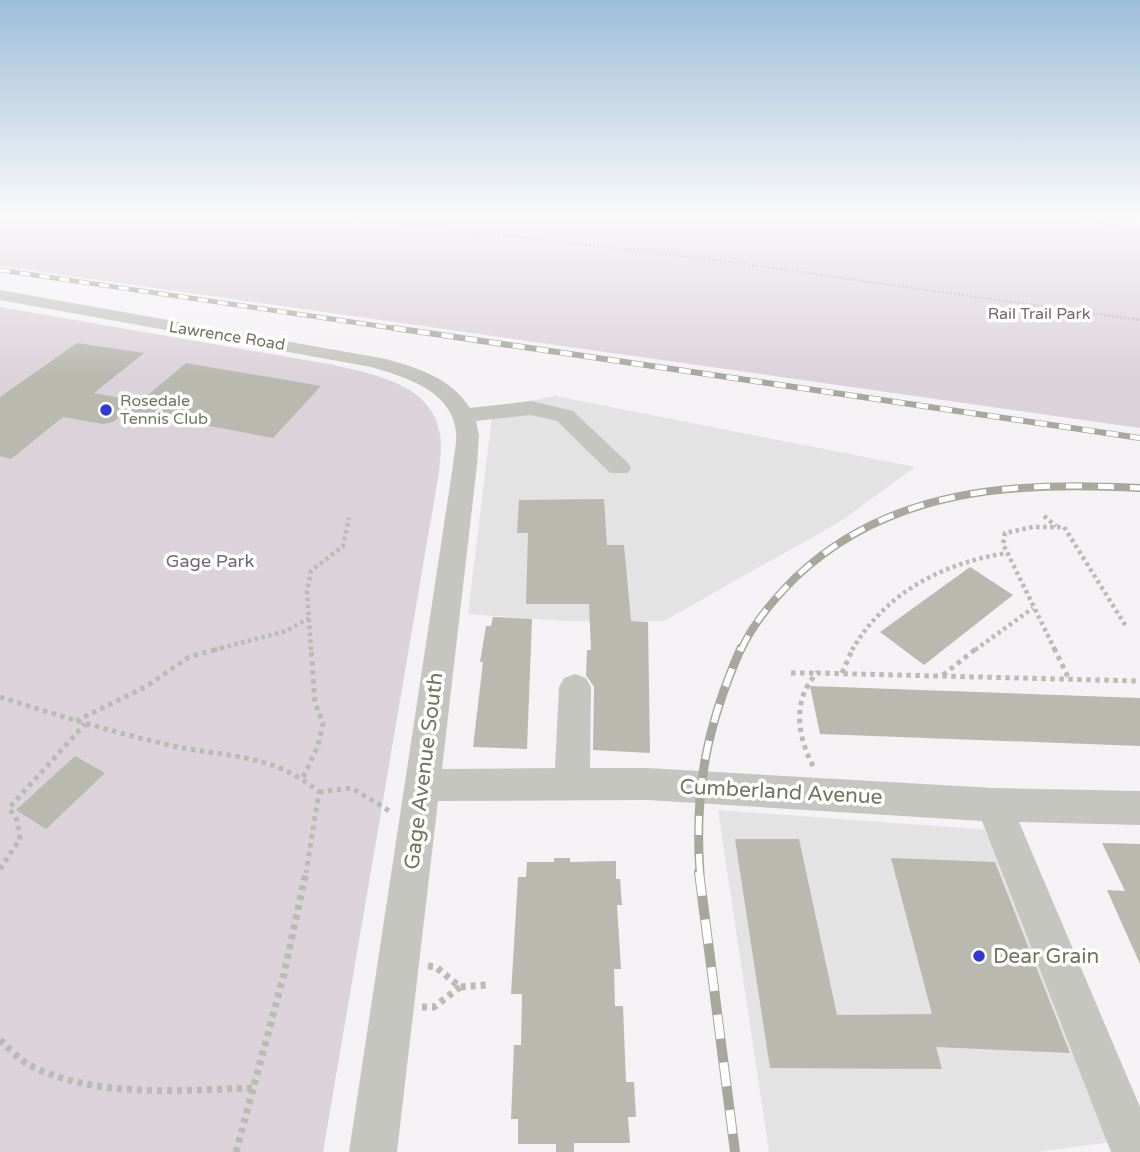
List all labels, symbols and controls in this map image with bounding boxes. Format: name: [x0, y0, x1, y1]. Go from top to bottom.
park label: Rail Trail Park: [988, 304, 1091, 324]
street label: Lawrence Road: [168, 317, 286, 355]
place label: Rosedale Tennis Club: [120, 391, 208, 429]
marker: Rosedale Tennis Club: [98, 402, 114, 418]
park label: Gage Park: [166, 550, 254, 572]
street label: Gage Avenue South: [400, 671, 448, 871]
street label: Cumberland Avenue: [679, 774, 883, 810]
place label: Dear Grain: [993, 944, 1099, 969]
marker: Dear Grain: [971, 948, 987, 964]

